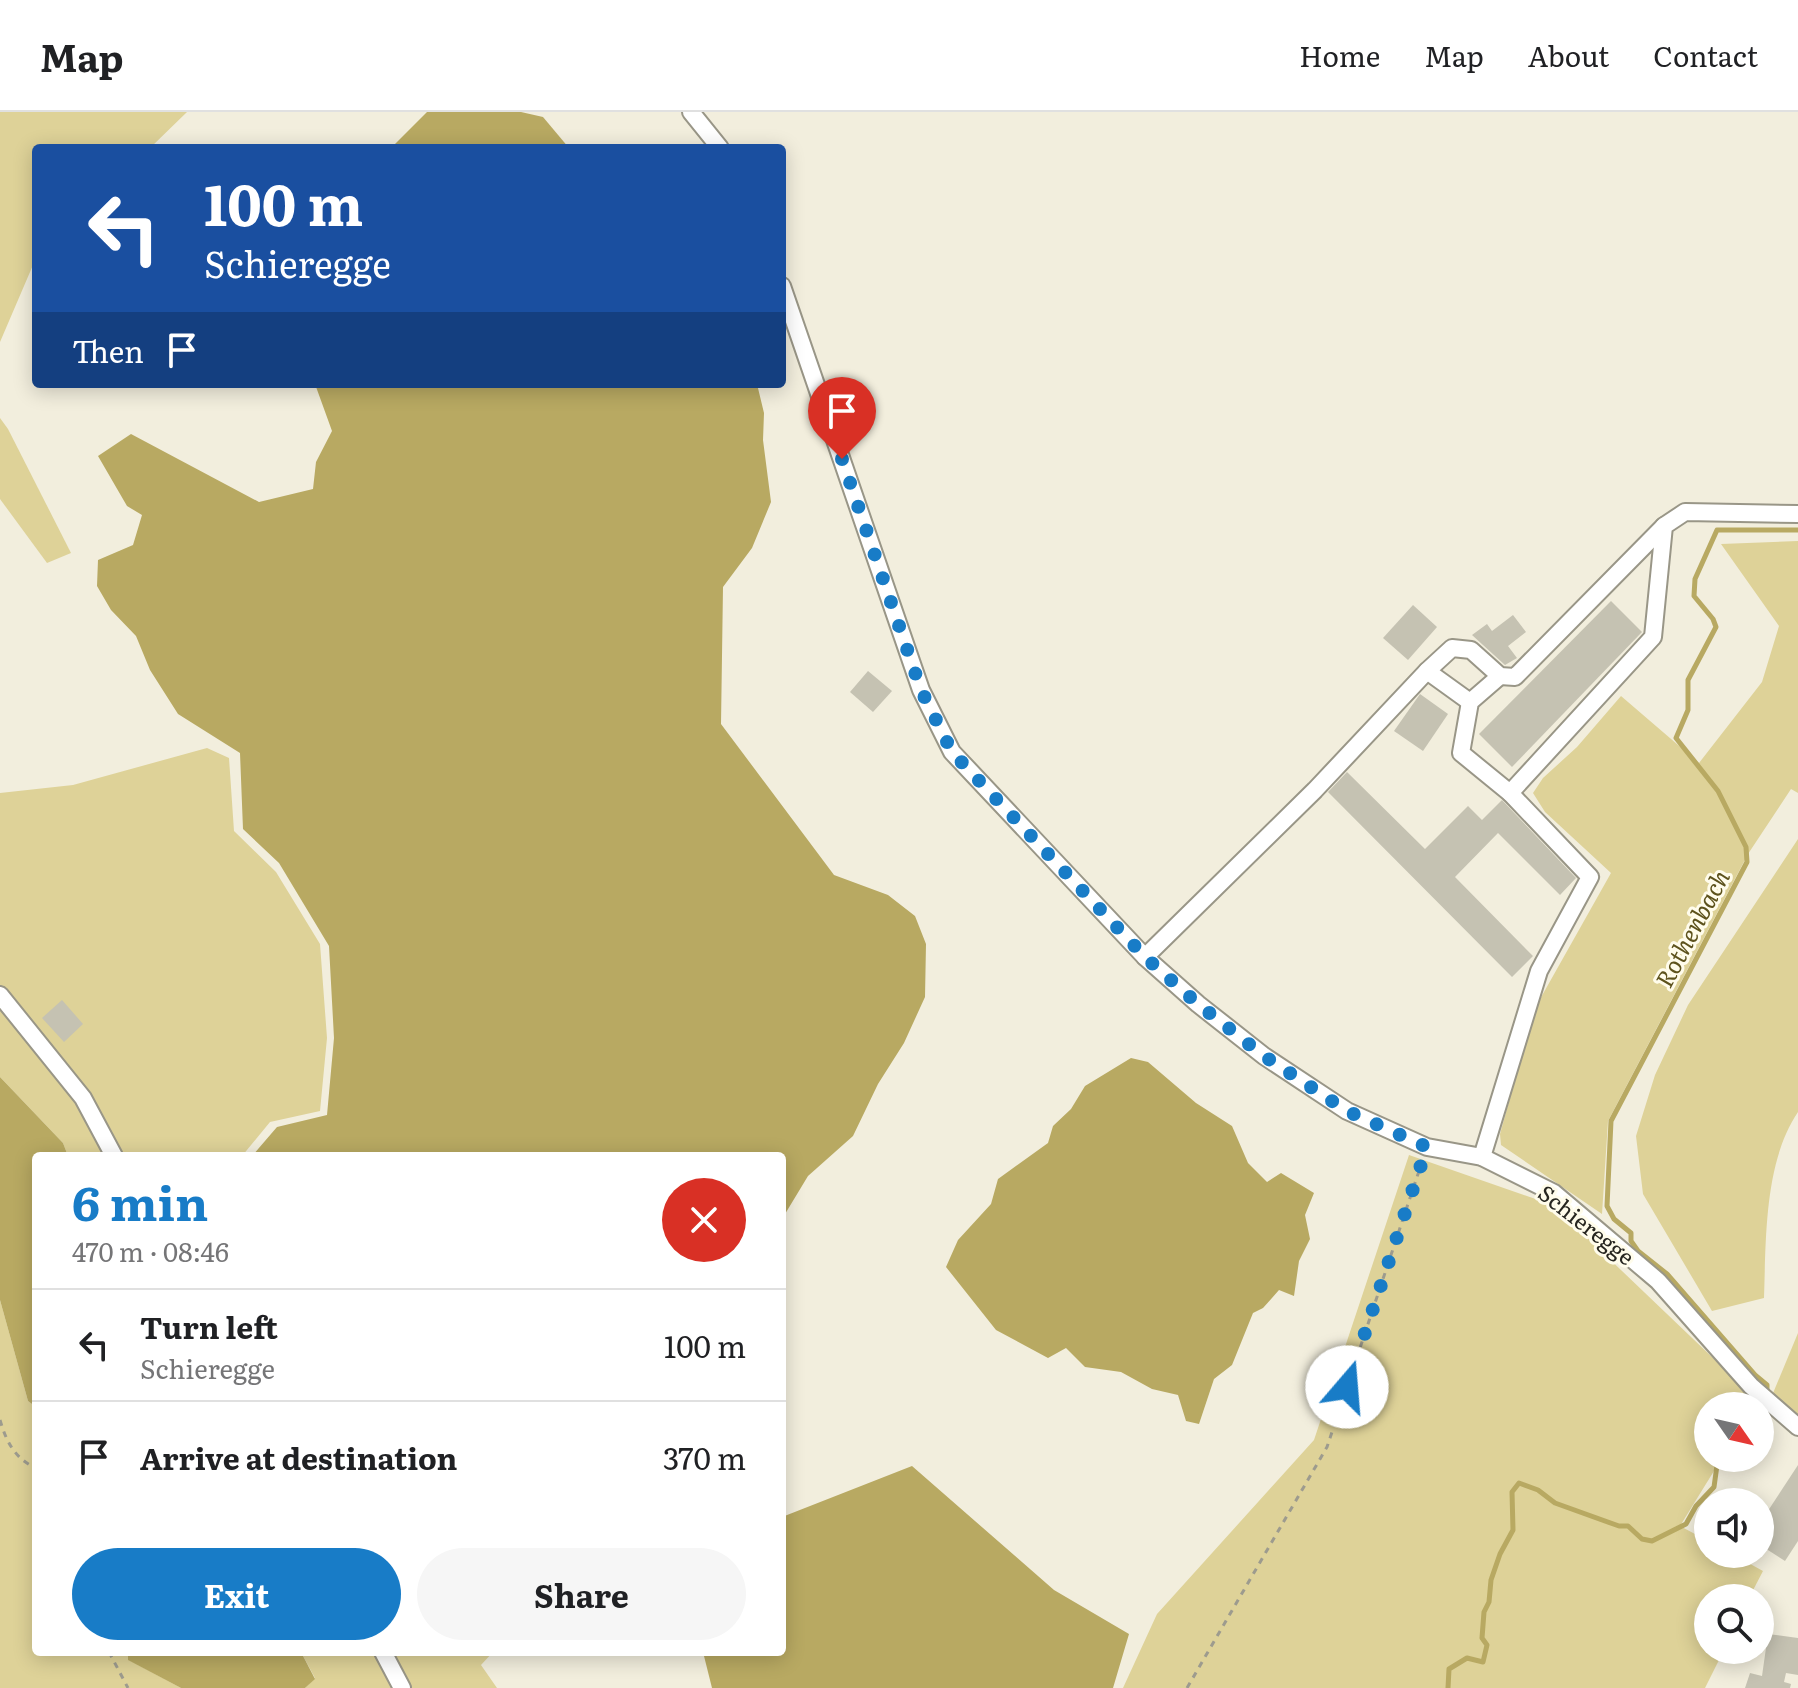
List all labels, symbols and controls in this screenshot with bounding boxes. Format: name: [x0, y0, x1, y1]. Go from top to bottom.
text: Map: [40, 27, 124, 84]
text: Home: [1299, 34, 1380, 76]
text: Map: [1424, 34, 1484, 76]
text: About: [1528, 34, 1609, 76]
text: Contact: [1653, 34, 1758, 76]
text: 100 m: [204, 160, 363, 243]
icon: left: [72, 176, 176, 280]
text: Schieregge: [204, 236, 391, 289]
text: Then: [72, 328, 144, 372]
icon: arrive: [160, 328, 204, 372]
pin: [808, 377, 876, 459]
icon: arrive: [820, 389, 864, 433]
water label: Rothenbach: [1645, 863, 1737, 993]
text: 6 min: [72, 1165, 208, 1236]
street label: Schieregge: [1532, 1176, 1642, 1272]
button: close: [662, 1178, 746, 1262]
text: 470 m · 08:46: [72, 1231, 229, 1270]
text: Turn left: [140, 1304, 278, 1348]
icon: left: [72, 1323, 116, 1367]
text: 100 m: [664, 1323, 746, 1367]
position arrow: [1305, 1345, 1389, 1429]
text: Schieregge: [140, 1348, 275, 1387]
north arrow: [1694, 1392, 1774, 1472]
map controls: [1694, 1392, 1774, 1664]
icon: arrive: [72, 1435, 116, 1479]
text: Arrive at destination: [140, 1435, 457, 1479]
text: 370 m: [663, 1435, 746, 1479]
button: sound: [1694, 1488, 1774, 1568]
button: Exit: [72, 1548, 401, 1640]
button: Share: [417, 1548, 746, 1640]
button: search: [1694, 1584, 1774, 1664]

